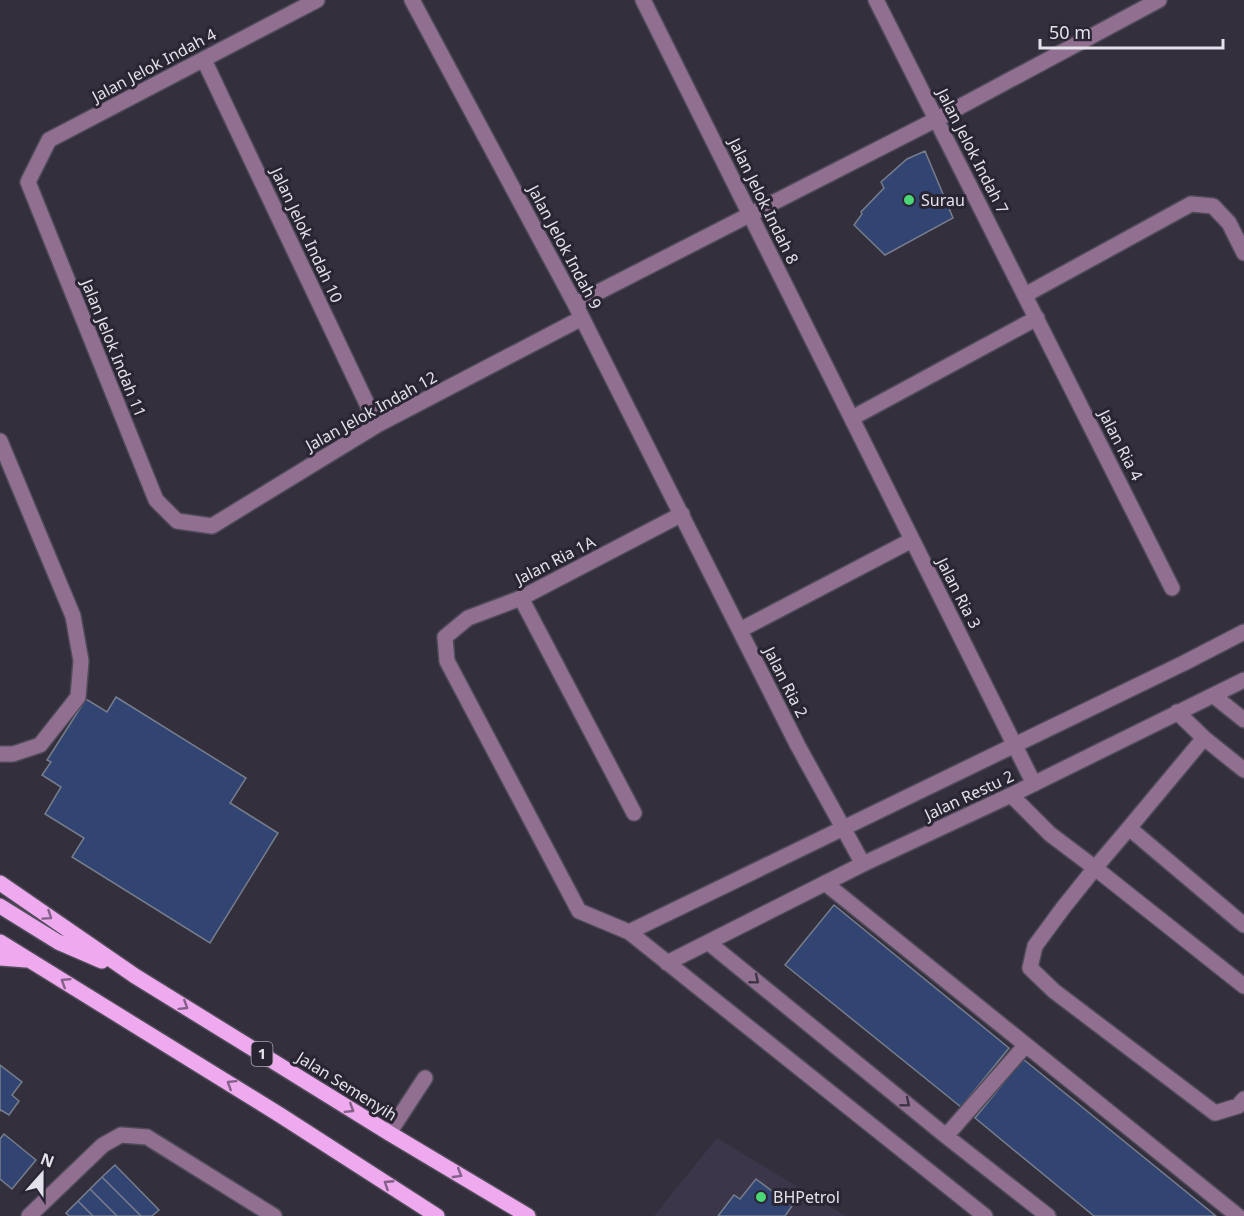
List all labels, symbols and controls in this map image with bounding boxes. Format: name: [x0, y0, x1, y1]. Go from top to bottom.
scale bar: [1040, 12, 1223, 50]
text: 50 m: [1049, 20, 1091, 44]
street label: Jalan Jelok Indah 4: [86, 23, 220, 108]
street label: Jalan Jelok Indah 7: [931, 83, 1014, 217]
street label: Jalan Jelok Indah 8: [723, 132, 804, 268]
street label: Jalan Jelok Indah 10: [265, 162, 348, 306]
street label: Jalan Jelok Indah 9: [522, 179, 607, 313]
place label: Surau: [921, 189, 965, 211]
marker: Surau: [902, 193, 916, 207]
street label: Jalan Jelok Indah 11: [76, 274, 152, 420]
street label: Jalan Jelok Indah 12: [300, 366, 441, 457]
street label: Jalan Ria 4: [1093, 404, 1148, 484]
street label: Jalan Ria 1A: [509, 530, 599, 590]
street label: Jalan Ria 3: [931, 552, 986, 632]
street label: Jalan Ria 2: [758, 641, 813, 721]
street label: Jalan Restu 2: [919, 765, 1017, 826]
one-way arrow: [42, 909, 53, 920]
one-way arrow: [748, 972, 759, 983]
one-way arrow: [61, 978, 71, 990]
one-way arrow: [178, 999, 188, 1011]
road number: 1: [252, 1042, 272, 1066]
street label: Jalan Semenyih: [291, 1045, 401, 1126]
one-way arrow: [227, 1080, 237, 1092]
one-way arrow: [899, 1096, 910, 1107]
one-way arrow: [343, 1102, 354, 1113]
north arrow: [12, 1144, 72, 1204]
text: N: [37, 1147, 57, 1173]
one-way arrow: [452, 1167, 462, 1178]
one-way arrow: [384, 1180, 394, 1192]
place label: BHPetrol: [773, 1186, 840, 1208]
marker: BHPetrol: [754, 1190, 768, 1204]

